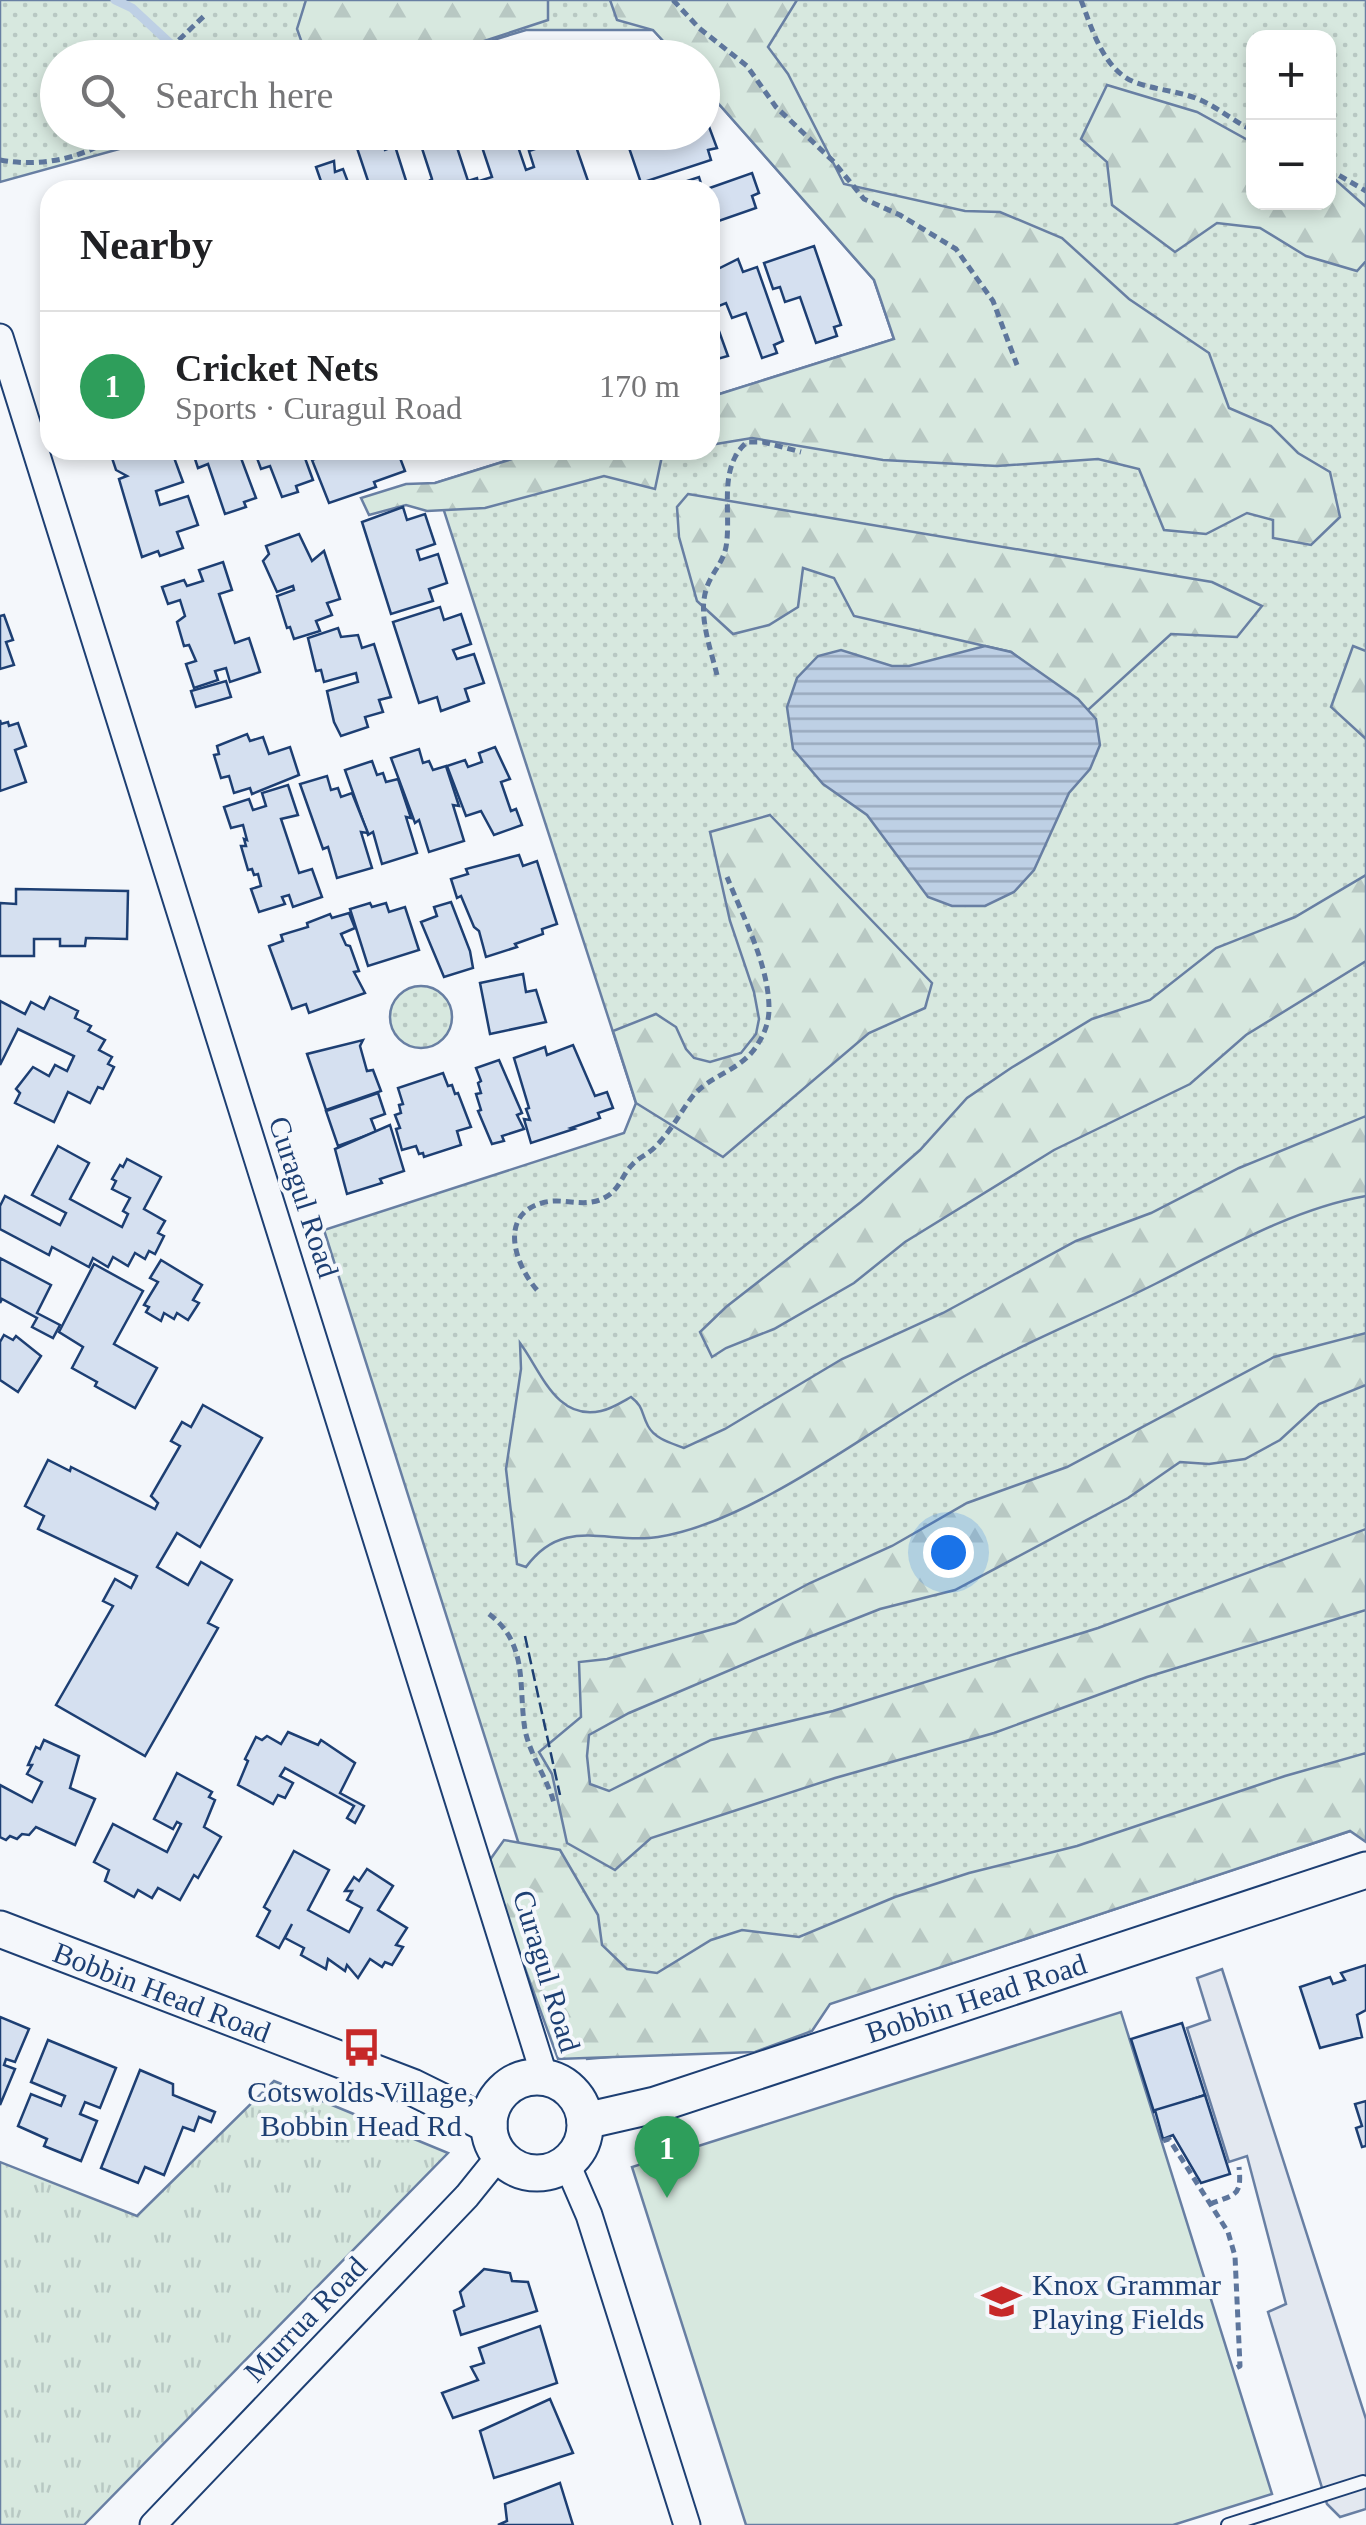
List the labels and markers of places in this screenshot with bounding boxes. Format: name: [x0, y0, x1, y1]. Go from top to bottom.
bus stop icon: Cotswolds Village, Bobbin Head Rd: [340, 2026, 382, 2068]
place label: Cotswolds Village, Bobbin Head Rd: [247, 2075, 475, 2142]
pin: 1: [634, 2116, 700, 2198]
place label: Knox Grammar Playing Fields: [1032, 2268, 1221, 2335]
school or university icon: Knox Grammar Playing Fields: [981, 2280, 1023, 2322]

